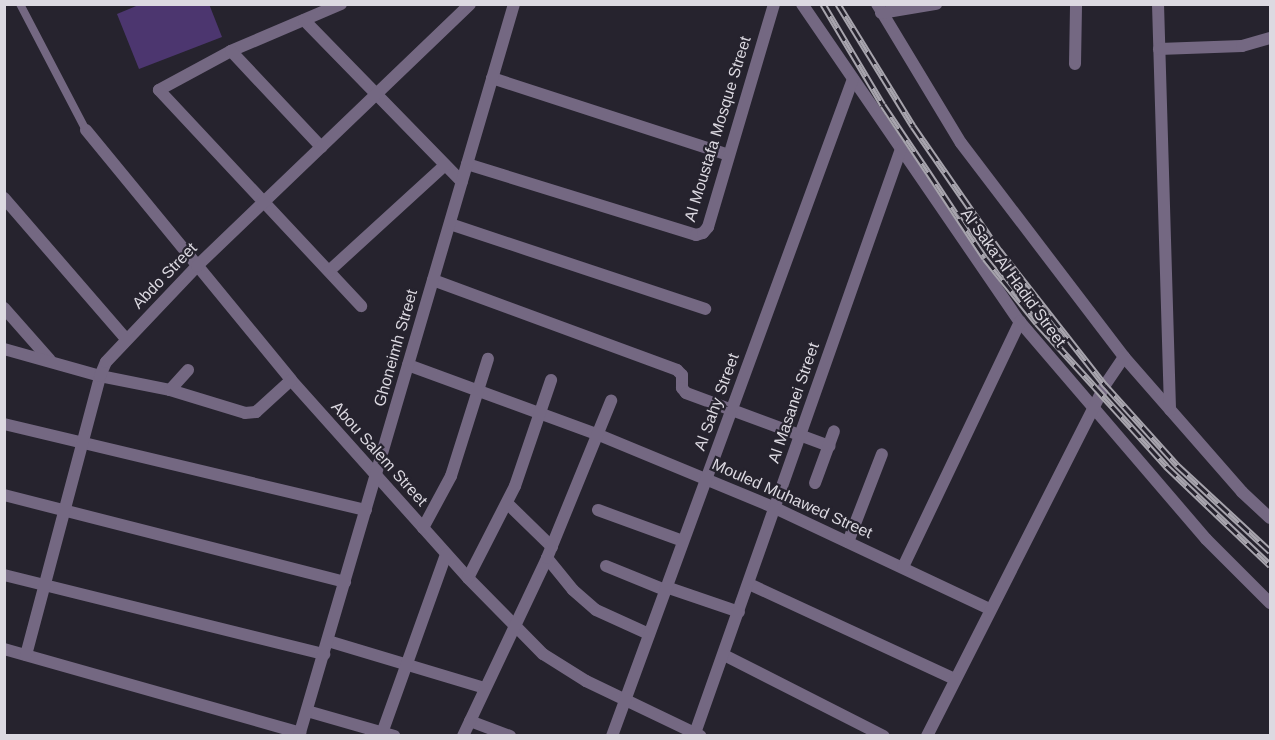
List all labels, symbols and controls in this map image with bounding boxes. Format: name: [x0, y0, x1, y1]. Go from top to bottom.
street label: Al Moustafa Mosque Street: [681, 34, 755, 224]
street label: Al Saka Al Hadid Street: [956, 205, 1070, 351]
street label: Abdo Street: [129, 239, 201, 313]
street label: Ghoneimh Street: [370, 287, 422, 409]
street label: Al Masanei Street: [764, 340, 824, 466]
street label: Al Sahy Street: [690, 351, 744, 453]
street label: Abou Salem Street: [327, 398, 431, 510]
street label: Mouled Muhawed Street: [709, 455, 875, 543]

